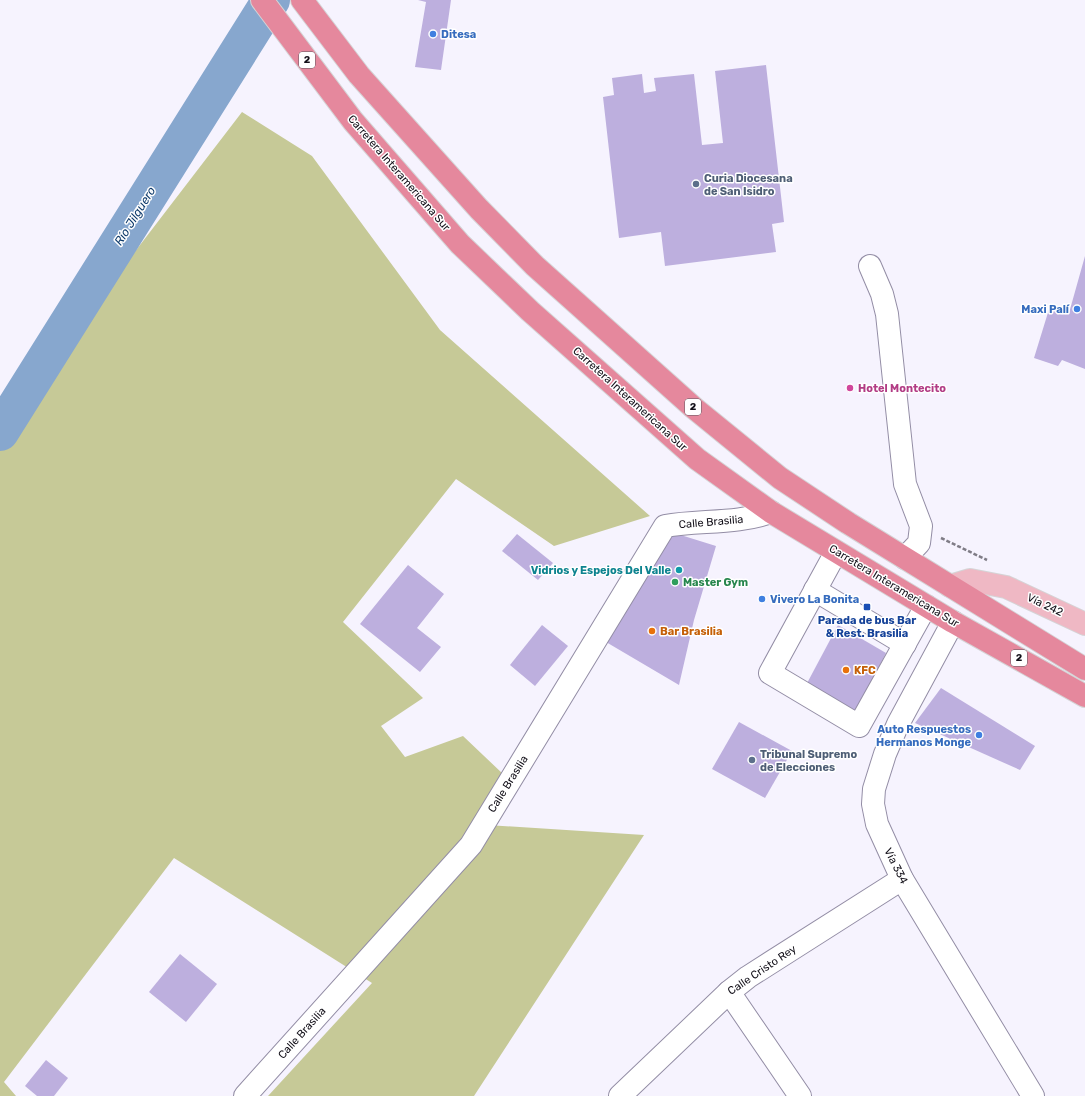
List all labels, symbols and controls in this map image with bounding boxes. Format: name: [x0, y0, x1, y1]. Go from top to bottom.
place label: Ditesa: [441, 28, 476, 41]
marker: Ditesa: [428, 29, 438, 39]
road number: 2: [299, 52, 315, 68]
street label: Carretera Interamericana Sur: [345, 112, 453, 234]
place label: Curia Diocesana de San Isidro: [704, 172, 793, 198]
marker: Curia Diocesana de San Isidro: [691, 179, 701, 189]
water label: Río Jilguero: [111, 184, 159, 248]
place label: Maxi Palí: [1021, 303, 1070, 316]
marker: Maxi Palí: [1072, 304, 1082, 314]
street label: Carretera Interamericana Sur: [570, 344, 690, 454]
place label: Hotel Montecito: [858, 382, 946, 395]
marker: Hotel Montecito: [845, 383, 855, 393]
road number: 2: [685, 399, 701, 415]
street label: Calle Brasilia: [678, 513, 744, 531]
street label: Carretera Interamericana Sur: [827, 542, 962, 630]
place label: Vidrios y Espejos Del Valle: [531, 564, 671, 577]
marker: Vidrios y Espejos Del Valle: [674, 565, 684, 575]
place label: Master Gym: [683, 576, 748, 589]
marker: Master Gym: [670, 577, 680, 587]
street label: Vía 242: [1025, 591, 1065, 619]
place label: Vivero La Bonita: [770, 593, 859, 606]
marker: Vivero La Bonita: [757, 594, 767, 604]
marker: Parada de bus Bar & Rest. Brasilia: [862, 602, 872, 612]
place label: Parada de bus Bar & Rest. Brasilia: [818, 614, 916, 640]
place label: Bar Brasilia: [660, 625, 723, 638]
marker: Bar Brasilia: [647, 626, 657, 636]
road number: 2: [1011, 650, 1027, 666]
place label: KFC: [854, 664, 876, 677]
marker: KFC: [841, 665, 851, 675]
place label: Auto Respuestos Hermanos Monge: [876, 723, 971, 749]
marker: Auto Respuestos Hermanos Monge: [974, 730, 984, 740]
place label: Tribunal Supremo de Elecciones: [760, 748, 857, 774]
street label: Calle Brasilia: [485, 753, 531, 815]
marker: Tribunal Supremo de Elecciones: [747, 755, 757, 765]
street label: Vía 334: [881, 846, 911, 886]
street label: Calle Cristo Rey: [725, 942, 799, 998]
street label: Calle Brasilia: [275, 1005, 329, 1061]

